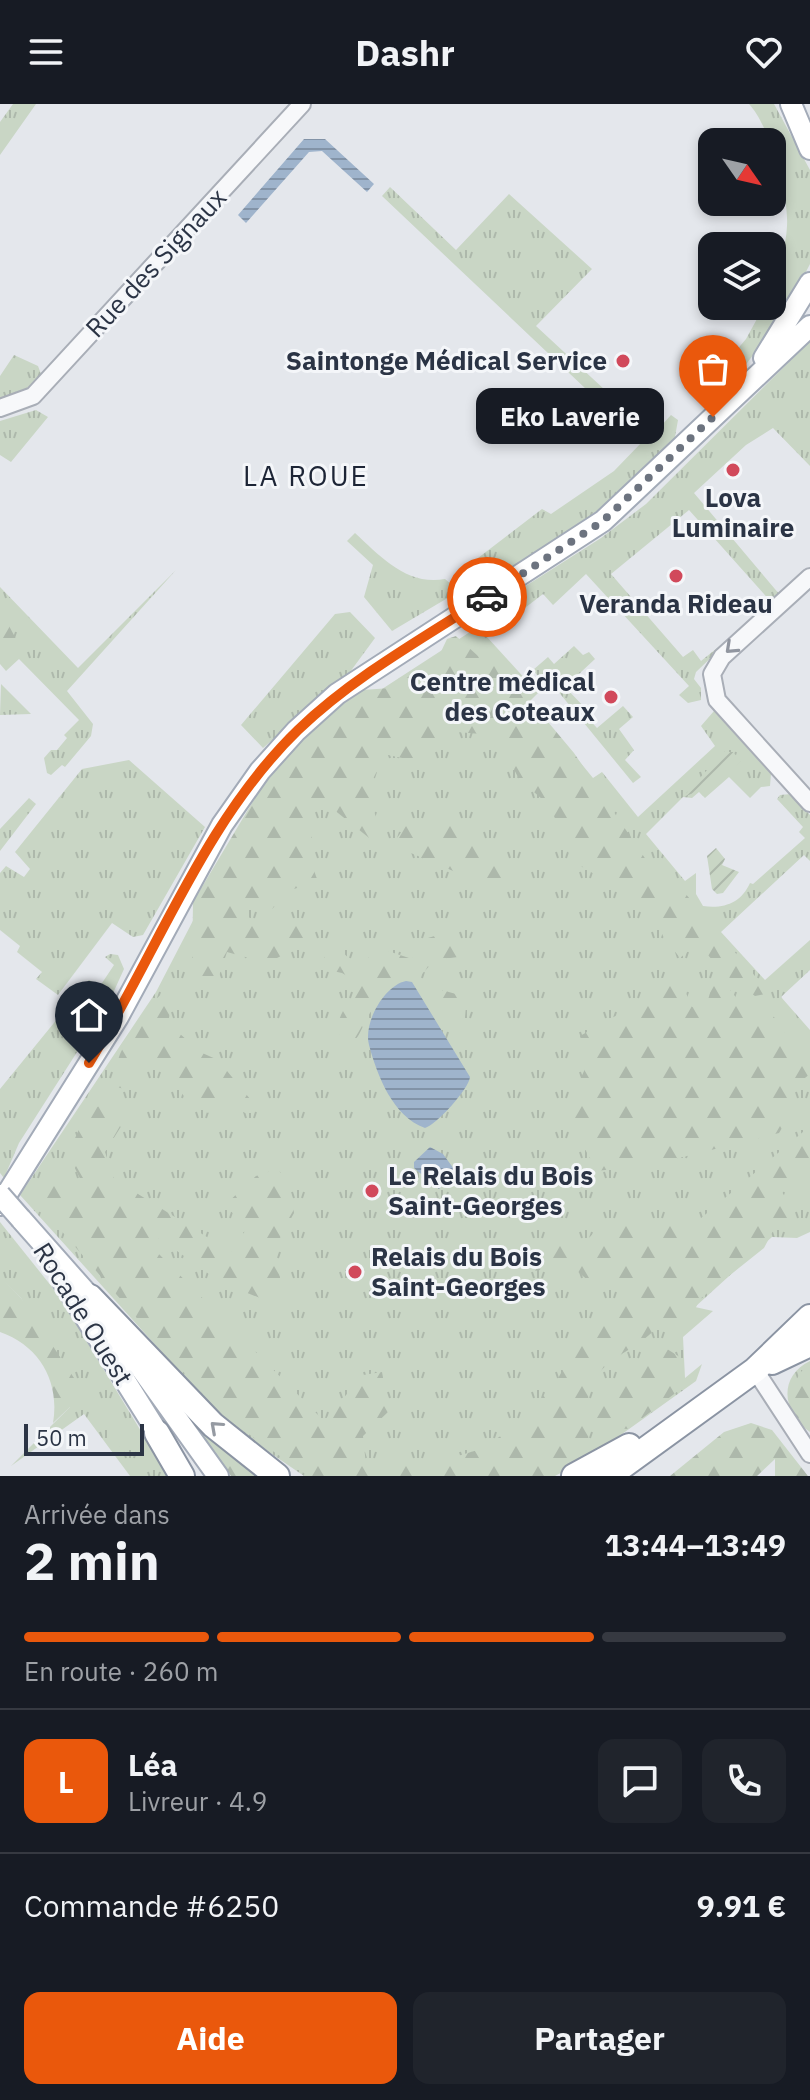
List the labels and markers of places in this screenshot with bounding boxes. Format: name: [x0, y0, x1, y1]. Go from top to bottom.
pin: [679, 335, 747, 417]
place label: Saintonge Médical Service: [286, 343, 607, 377]
marker: Saintonge Médical Service: [614, 352, 632, 370]
callout: Eko Laverie: [477, 389, 665, 445]
marker: Lova Luminaire: [724, 461, 742, 479]
place label: Lova Luminaire: [672, 480, 794, 544]
marker: Veranda Rideau: [667, 567, 685, 585]
place label: Veranda Rideau: [579, 586, 773, 620]
place label: Centre médical des Coteaux: [410, 664, 595, 728]
marker: Centre médical des Coteaux: [602, 688, 620, 706]
pin: [55, 981, 123, 1063]
place label: Le Relais du Bois Saint-Georges: [388, 1158, 593, 1222]
marker: Le Relais du Bois Saint-Georges: [363, 1182, 381, 1200]
place label: Relais du Bois Saint-Georges: [371, 1239, 546, 1303]
marker: Relais du Bois Saint-Georges: [346, 1263, 364, 1281]

